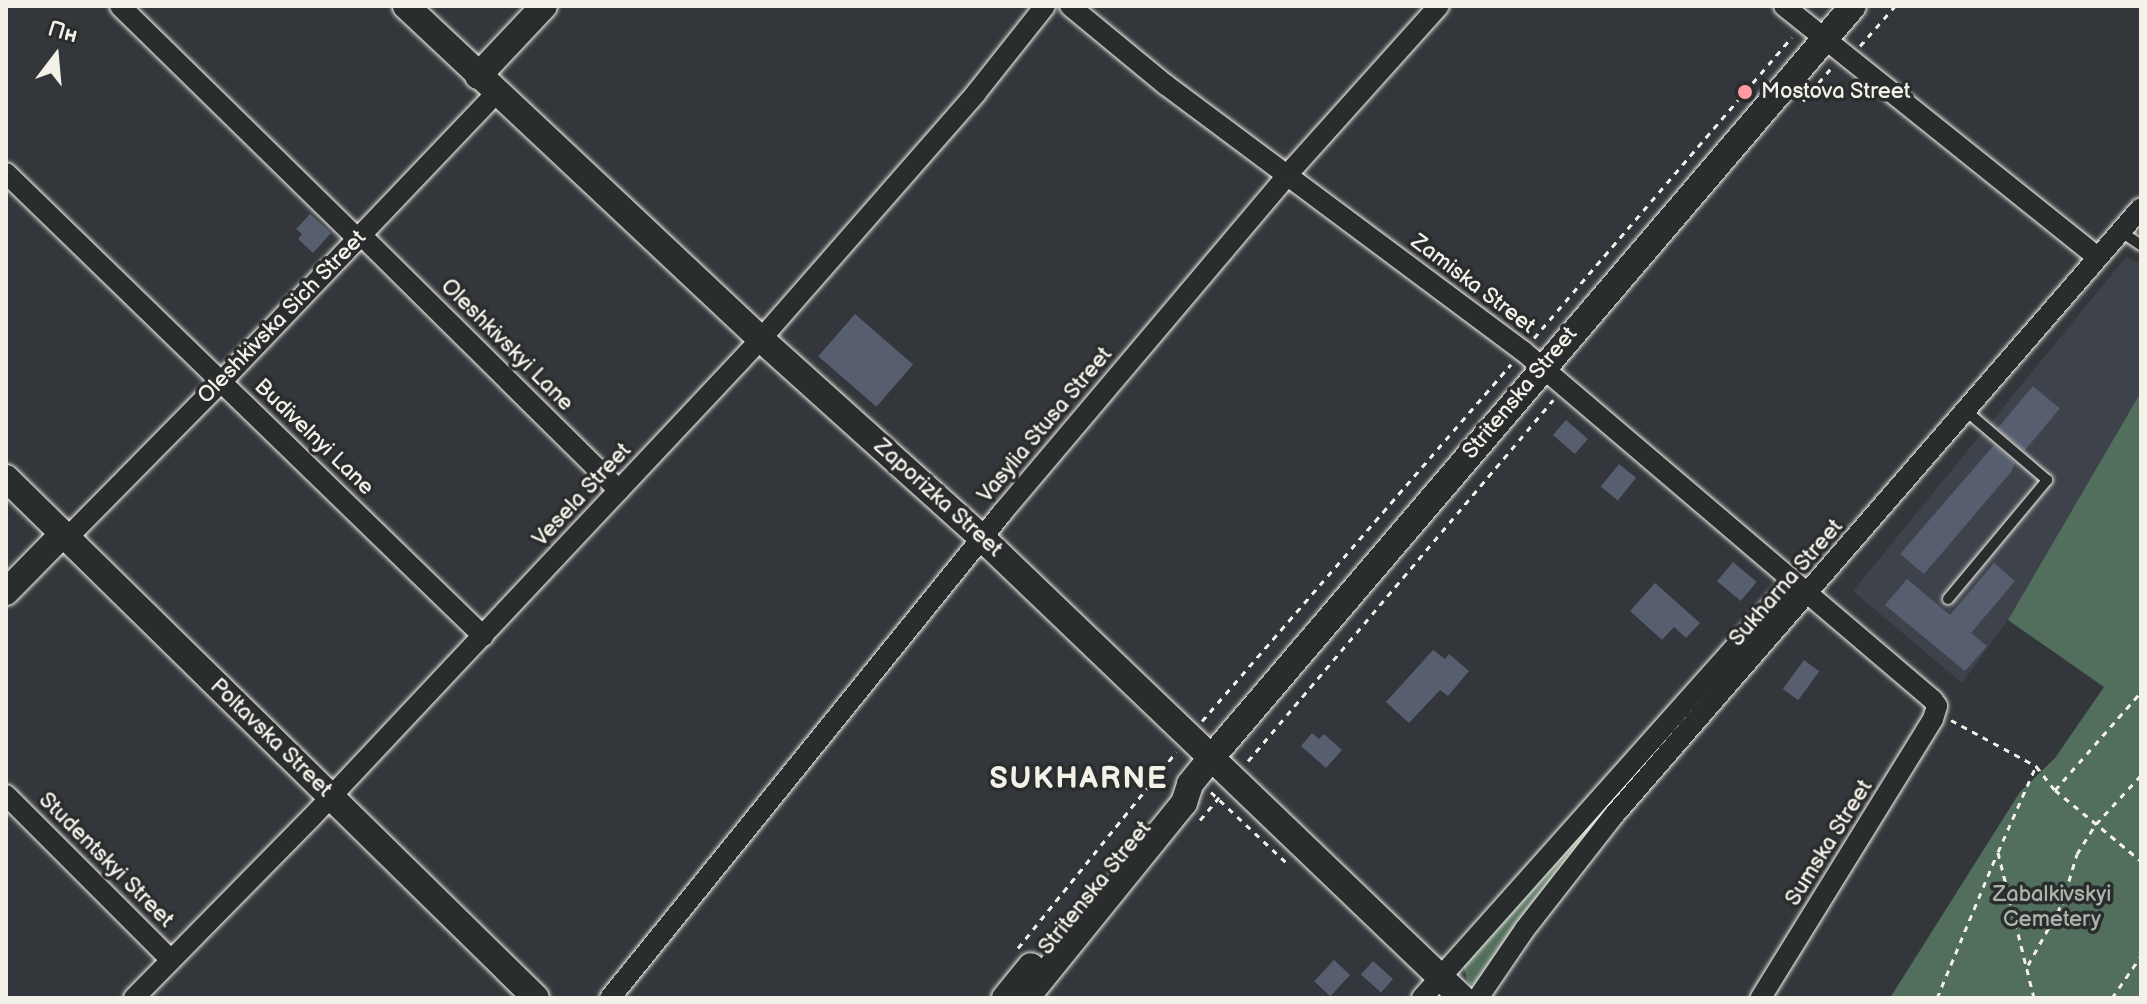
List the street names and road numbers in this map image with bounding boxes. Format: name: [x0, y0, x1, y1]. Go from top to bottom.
street label: Oleshkivska Sich Street: [192, 224, 372, 410]
street label: Zamiska Street: [1405, 229, 1541, 339]
street label: Oleshkivskyi Lane: [435, 273, 579, 417]
street label: Stritenska Street: [1457, 321, 1583, 465]
street label: Vasylia Stusa Street: [972, 342, 1118, 508]
street label: Budivelnyi Lane: [249, 373, 379, 501]
street label: Zaporizka Street: [868, 433, 1008, 563]
street label: Vesela Street: [527, 438, 637, 552]
street label: Sukharna Street: [1724, 514, 1848, 652]
street label: Poltavska Street: [204, 673, 338, 803]
street label: Sumska Street: [1780, 775, 1878, 911]
street label: Studentskyi Street: [33, 787, 179, 933]
street label: Stritenska Street: [1033, 816, 1157, 960]

